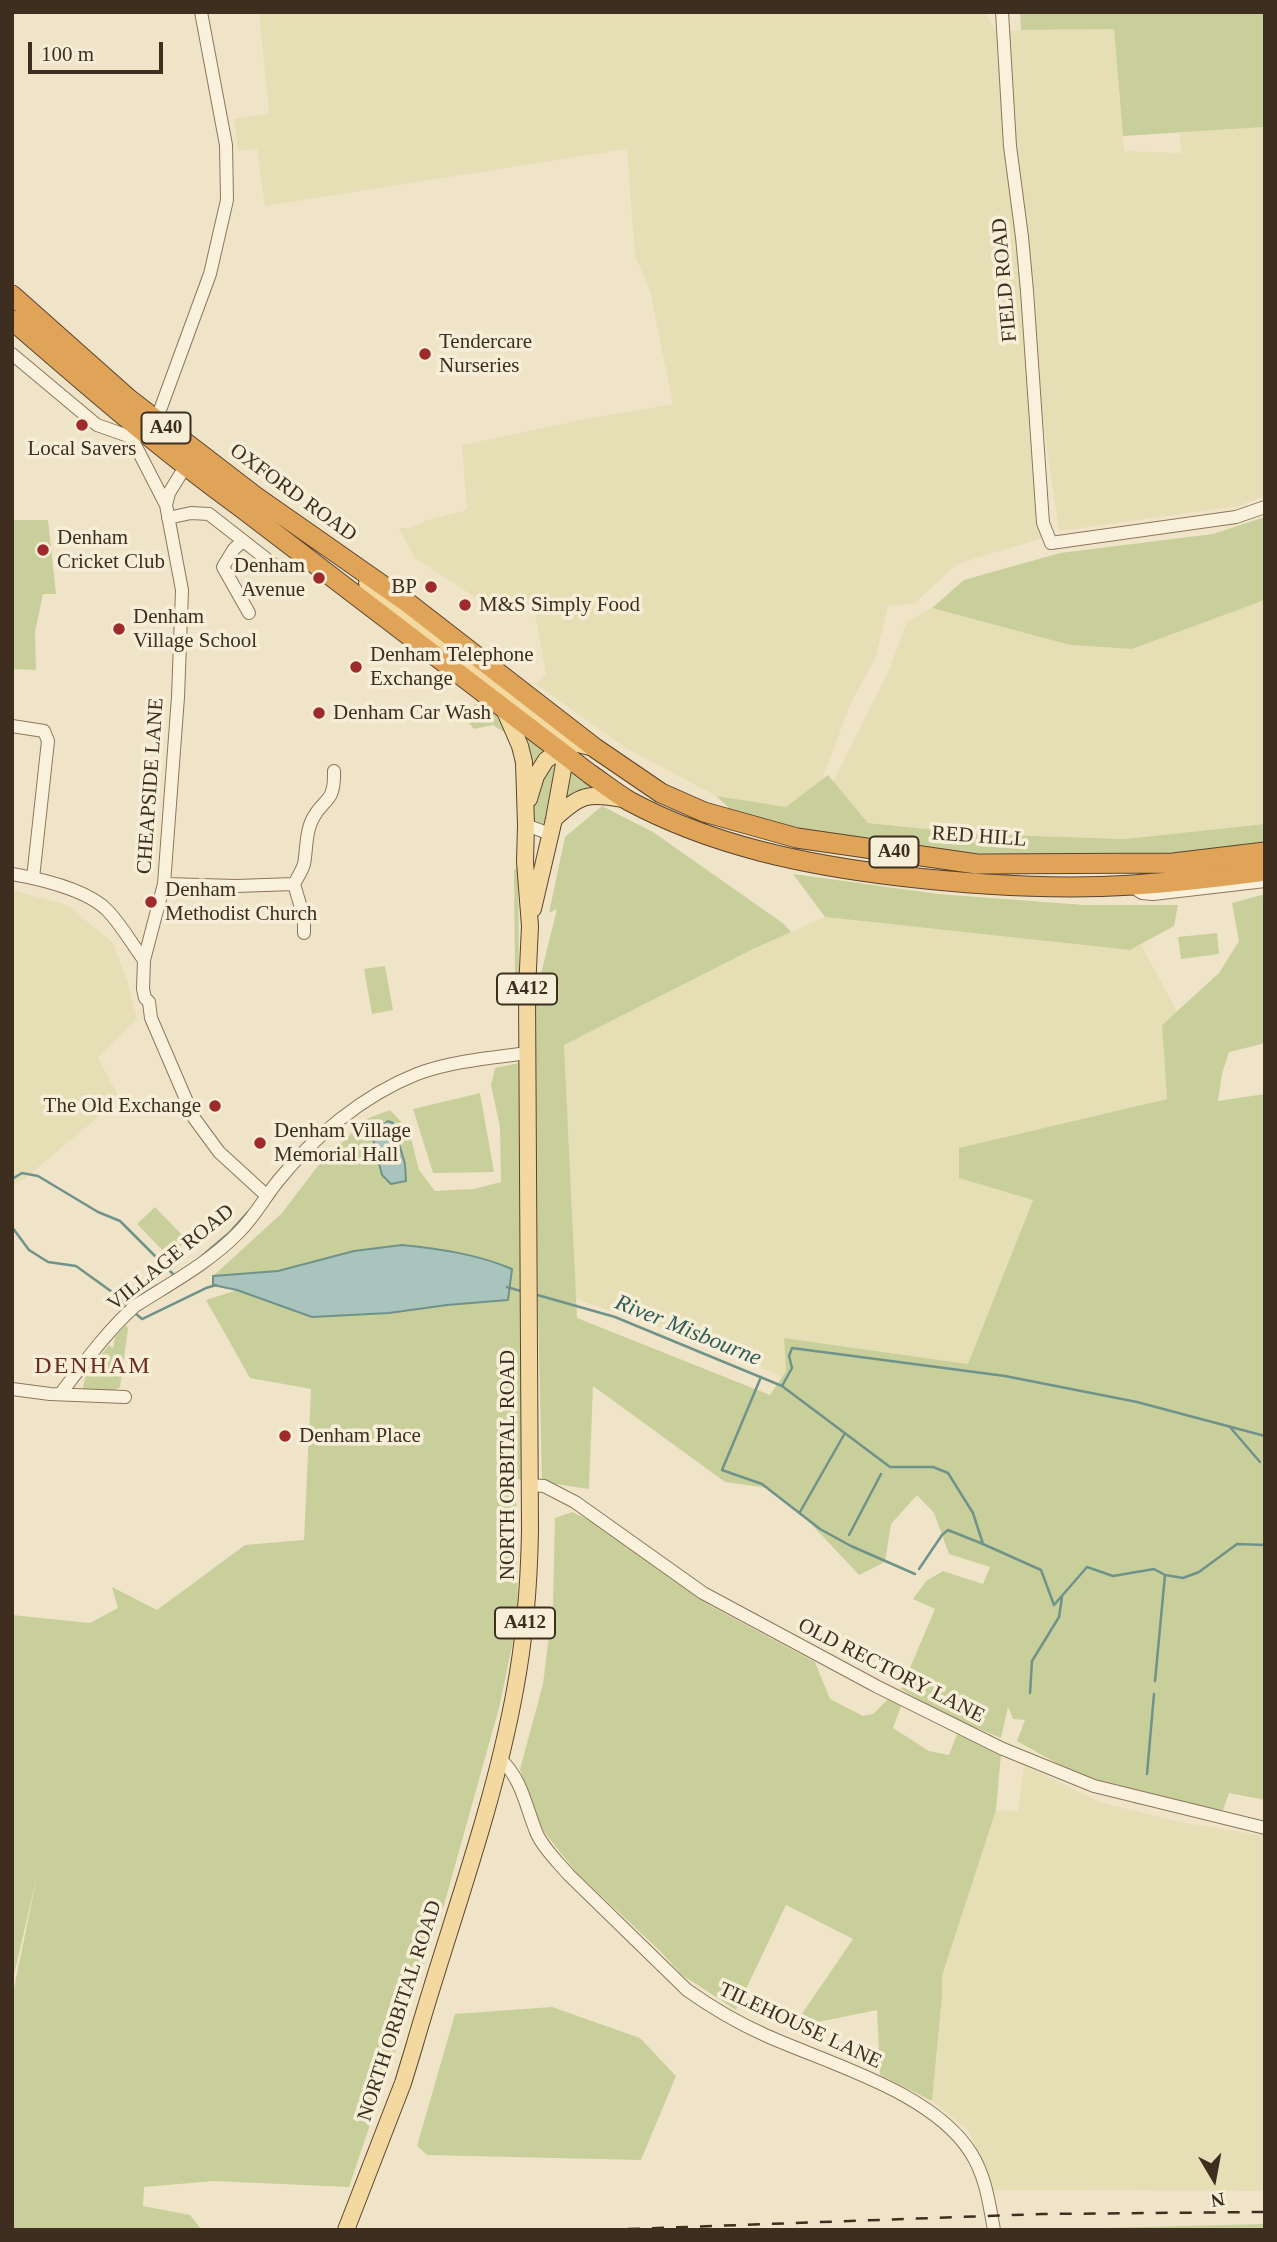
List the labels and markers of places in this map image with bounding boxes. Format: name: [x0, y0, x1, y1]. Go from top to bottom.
place label: Tendercare Nurseries: [439, 329, 532, 379]
marker: Tendercare Nurseries: [417, 346, 433, 362]
marker: Local Savers: [74, 417, 90, 433]
place label: Local Savers: [27, 436, 137, 462]
place label: Denham Cricket Club: [57, 525, 165, 575]
marker: Denham Cricket Club: [35, 542, 51, 558]
place label: Denham Avenue: [234, 553, 305, 603]
marker: Denham Avenue: [311, 570, 327, 586]
place label: BP: [391, 574, 417, 600]
marker: BP: [423, 579, 439, 595]
place label: M&S Simply Food: [479, 592, 640, 618]
marker: M&S Simply Food: [457, 597, 473, 613]
place label: Denham Village School: [133, 604, 257, 654]
marker: Denham Village School: [111, 621, 127, 637]
place label: Denham Telephone Exchange: [370, 642, 534, 692]
marker: Denham Telephone Exchange: [348, 659, 364, 675]
place label: Denham Car Wash: [333, 700, 491, 726]
marker: Denham Car Wash: [311, 705, 327, 721]
place label: Denham Methodist Church: [165, 877, 317, 927]
marker: Denham Methodist Church: [143, 894, 159, 910]
place label: The Old Exchange: [44, 1093, 201, 1119]
marker: The Old Exchange: [207, 1098, 223, 1114]
place label: Denham Village Memorial Hall: [274, 1118, 411, 1168]
marker: Denham Village Memorial Hall: [252, 1135, 268, 1151]
place label: Denham Place: [299, 1423, 421, 1449]
marker: Denham Place: [277, 1428, 293, 1444]

